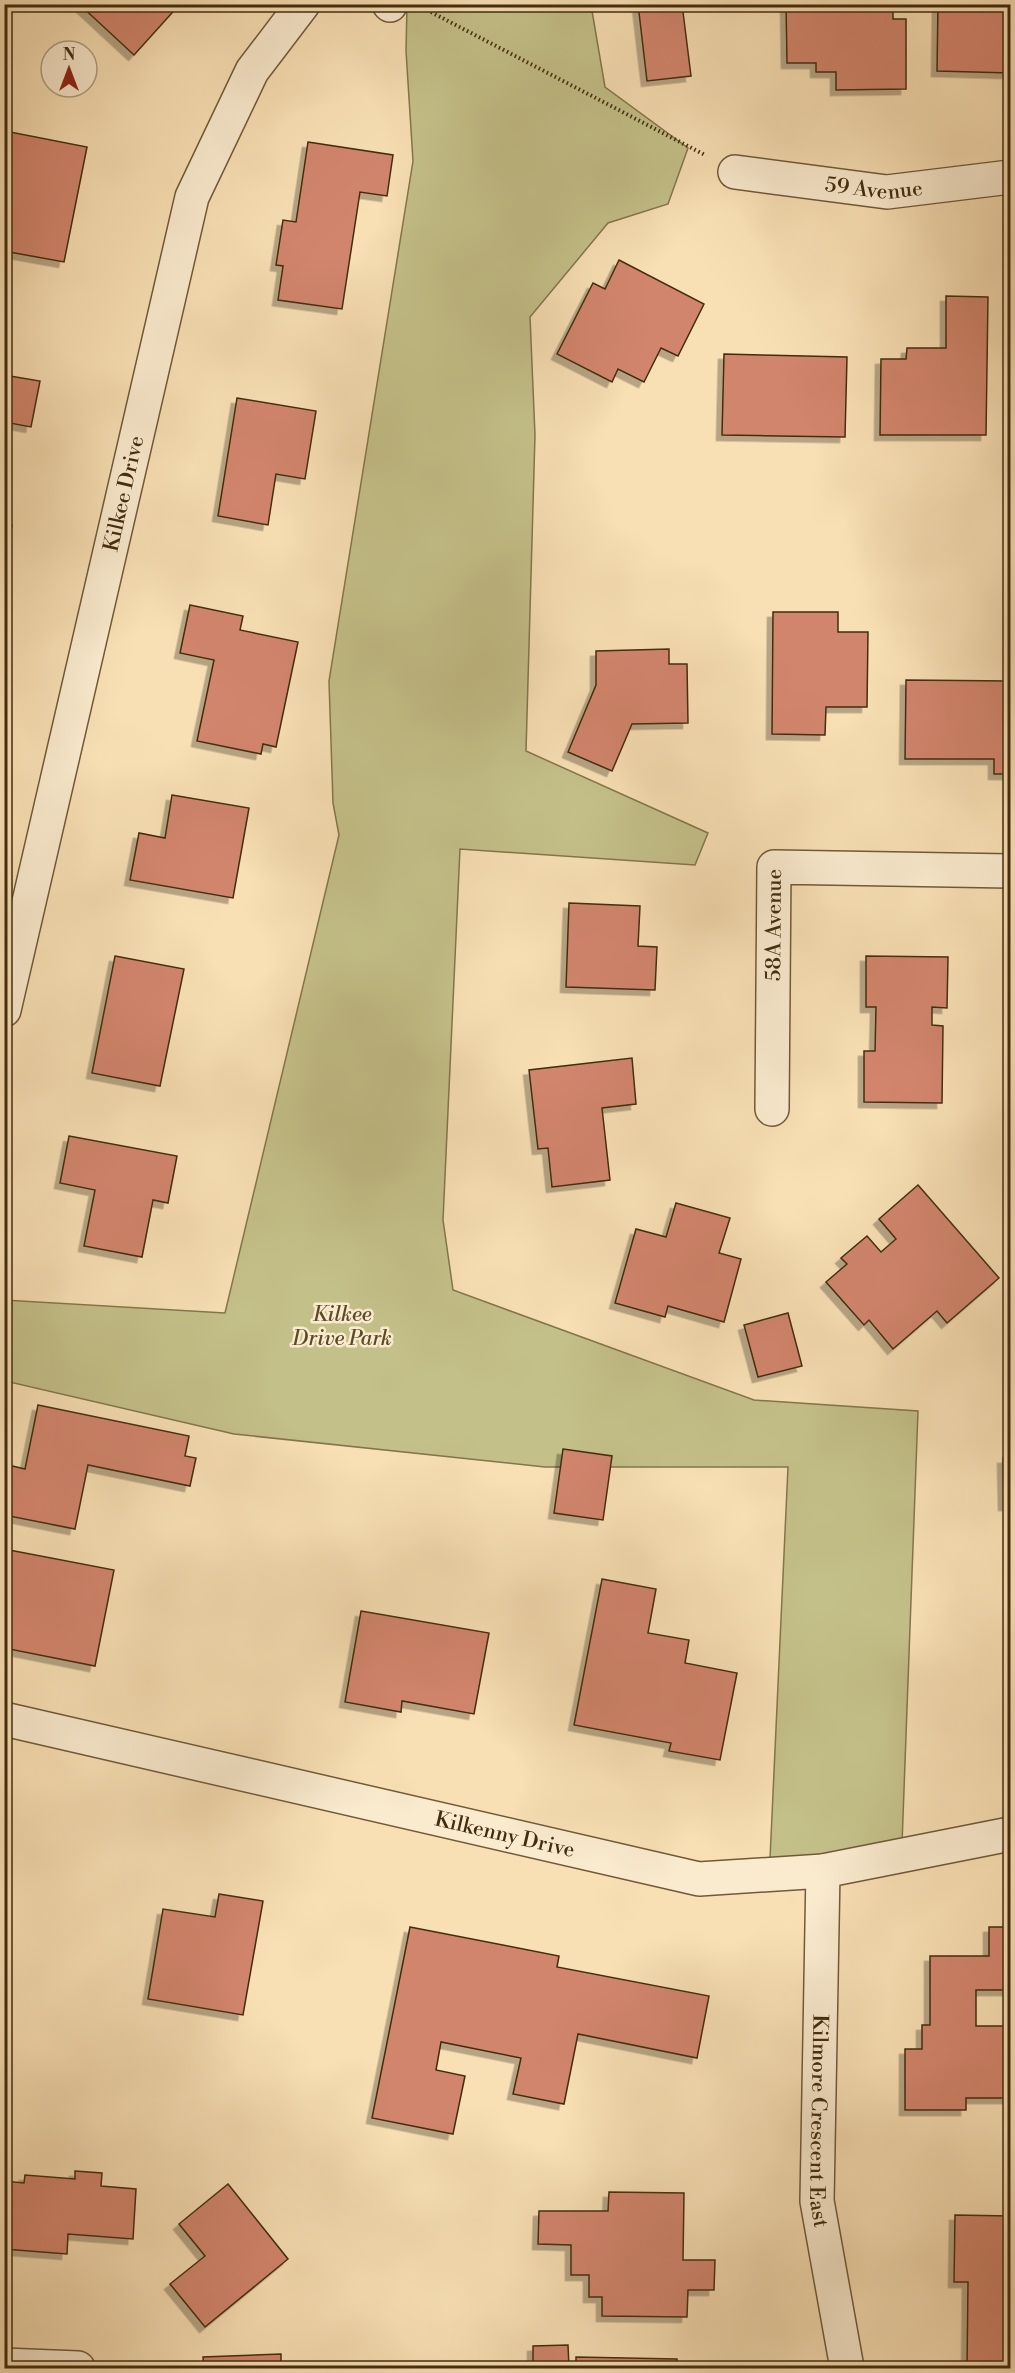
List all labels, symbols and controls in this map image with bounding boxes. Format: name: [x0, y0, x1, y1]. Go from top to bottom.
north arrow: [39, 39, 99, 99]
text: N: [63, 45, 76, 65]
street label: 59 Avenue: [823, 172, 924, 206]
street label: Kilkee Drive: [98, 433, 150, 554]
street label: 58A Avenue: [761, 869, 788, 981]
park label: Kilkee Drive Park: [291, 1302, 392, 1352]
street label: Kilkenny Drive: [432, 1807, 577, 1864]
street label: Kilmore Crescent East: [803, 2014, 834, 2230]

